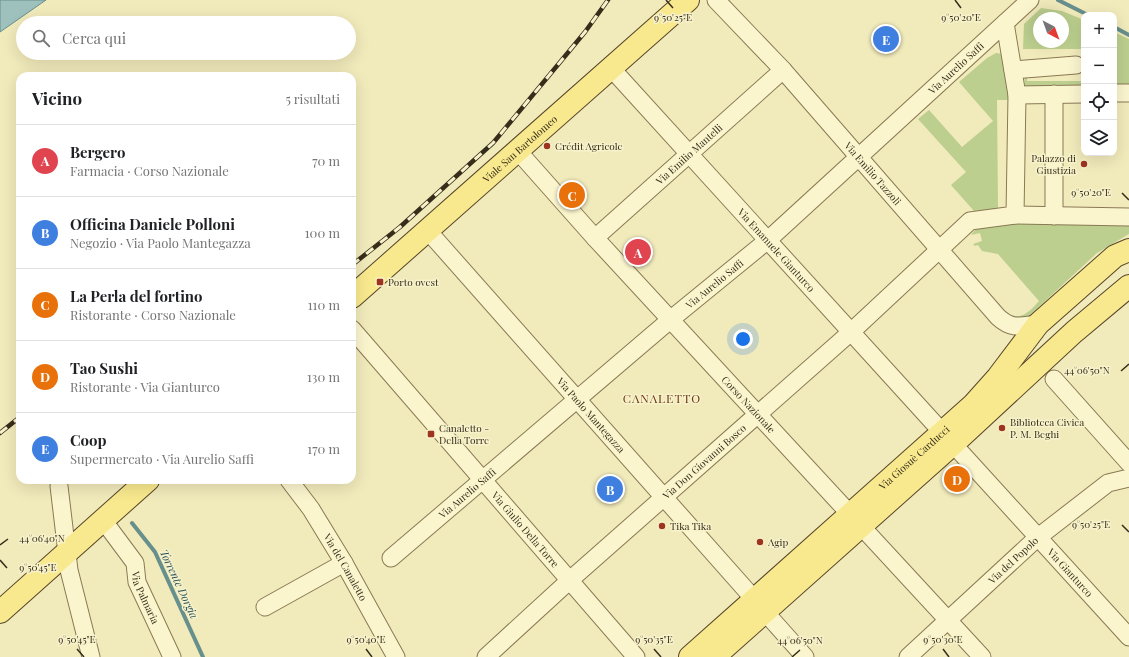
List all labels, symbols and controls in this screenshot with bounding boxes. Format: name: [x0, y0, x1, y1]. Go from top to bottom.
text: 9°50'25"E: [654, 10, 692, 24]
text: 9°50'20"E: [941, 10, 981, 24]
north arrow: [1033, 12, 1069, 48]
map controls: [1081, 12, 1117, 156]
button: +: [1081, 12, 1117, 48]
search box: [16, 16, 356, 60]
pin: E: [873, 24, 899, 54]
icon: search: [30, 27, 52, 49]
text: Cerca qui: [62, 28, 126, 48]
street label: Via Aurelio Saffi: [924, 38, 987, 98]
button: −: [1081, 48, 1117, 84]
button: locate: [1081, 84, 1117, 120]
text: Vicino: [32, 87, 82, 109]
text: 5 risultati: [285, 90, 340, 107]
street label: Viale San Bartolomeo: [479, 111, 561, 186]
street label: Via Emilio Mantelli: [652, 120, 725, 188]
button: layers: [1081, 120, 1117, 156]
street label: Via Emilio Tazzoli: [841, 138, 904, 208]
place label: Crédit Agricole: [555, 139, 622, 153]
marker: Crédit Agricole: [542, 141, 552, 151]
text: Bergero: [70, 142, 125, 162]
place label: Palazzo di Giustizia: [1031, 151, 1076, 177]
text: A: [41, 152, 49, 169]
text: 70 m: [312, 152, 340, 169]
marker: Palazzo di Giustizia: [1079, 159, 1089, 169]
text: Farmacia · Corso Nazionale: [70, 162, 229, 179]
pin: C: [559, 180, 585, 210]
text: 9°50'20"E: [1071, 185, 1111, 199]
street label: Via Emanuele Gianturco: [734, 204, 818, 295]
text: Officina Daniele Polloni: [70, 214, 235, 234]
text: B: [41, 224, 49, 241]
text: 100 m: [305, 224, 340, 241]
text: Negozio · Via Paolo Mantegazza: [70, 234, 251, 251]
pin: A: [625, 237, 651, 267]
street label: Via Aurelio Saffi: [682, 256, 747, 312]
place label: Porto ovest: [388, 275, 439, 289]
marker: Porto ovest: [375, 277, 385, 287]
text: La Perla del fortino: [70, 286, 203, 306]
text: C: [40, 296, 50, 313]
text: 110 m: [308, 296, 340, 313]
text: Ristorante · Corso Nazionale: [70, 306, 236, 323]
your location: [733, 329, 753, 349]
text: Tao Sushi: [70, 358, 138, 378]
text: 44°06'50"N: [1064, 363, 1110, 377]
text: D: [40, 368, 50, 385]
text: 130 m: [307, 368, 340, 385]
street label: Corso Nazionale: [719, 373, 779, 436]
street label: Via Paolo Mantegazza: [553, 374, 628, 456]
text: Ristorante · Via Gianturco: [70, 378, 220, 395]
district label: CANALETTO: [623, 390, 701, 406]
place label: Biblioteca Civica P. M. Beghi: [1010, 415, 1084, 441]
place label: Canaletto - Della Torre: [439, 421, 489, 447]
street label: Via Don Giovanni Bosco: [659, 421, 749, 503]
street label: Via Giosuè Carducci: [875, 422, 952, 493]
marker: Biblioteca Civica P. M. Beghi: [997, 423, 1007, 433]
marker: Canaletto - Della Torre: [426, 429, 436, 439]
text: Coop: [70, 430, 107, 450]
text: E: [41, 440, 49, 457]
text: 170 m: [307, 440, 340, 457]
text: Supermercato · Via Aurelio Saffi: [70, 450, 254, 467]
street label: Via Aurelio Saffi: [435, 464, 499, 522]
pin: D: [944, 464, 970, 494]
pin: B: [597, 474, 623, 504]
street label: Via Giulio Della Torre: [488, 488, 562, 570]
text: 9°50'25"E: [1072, 517, 1110, 531]
place label: Tika Tika: [670, 519, 711, 533]
marker: Tika Tika: [657, 521, 667, 531]
street label: Via del Canaletto: [320, 530, 371, 604]
text: 44°06'40"N: [19, 531, 65, 545]
street label: Via del Popolo: [984, 533, 1041, 587]
place label: Agip: [767, 535, 789, 549]
marker: Agip: [755, 537, 765, 547]
street label: Via Gianturco: [1044, 544, 1096, 600]
water label: Torrente Dorgia: [157, 547, 202, 621]
text: 9°50'45"E: [19, 560, 57, 574]
street label: Via Palmaria: [129, 570, 163, 626]
text: 9°50'45"E: [58, 632, 96, 646]
text: 9°50'40"E: [346, 632, 386, 646]
text: 9°50'35"E: [635, 632, 673, 646]
text: 9°50'30"E: [923, 632, 963, 646]
text: 44°06'50"N: [777, 633, 823, 647]

